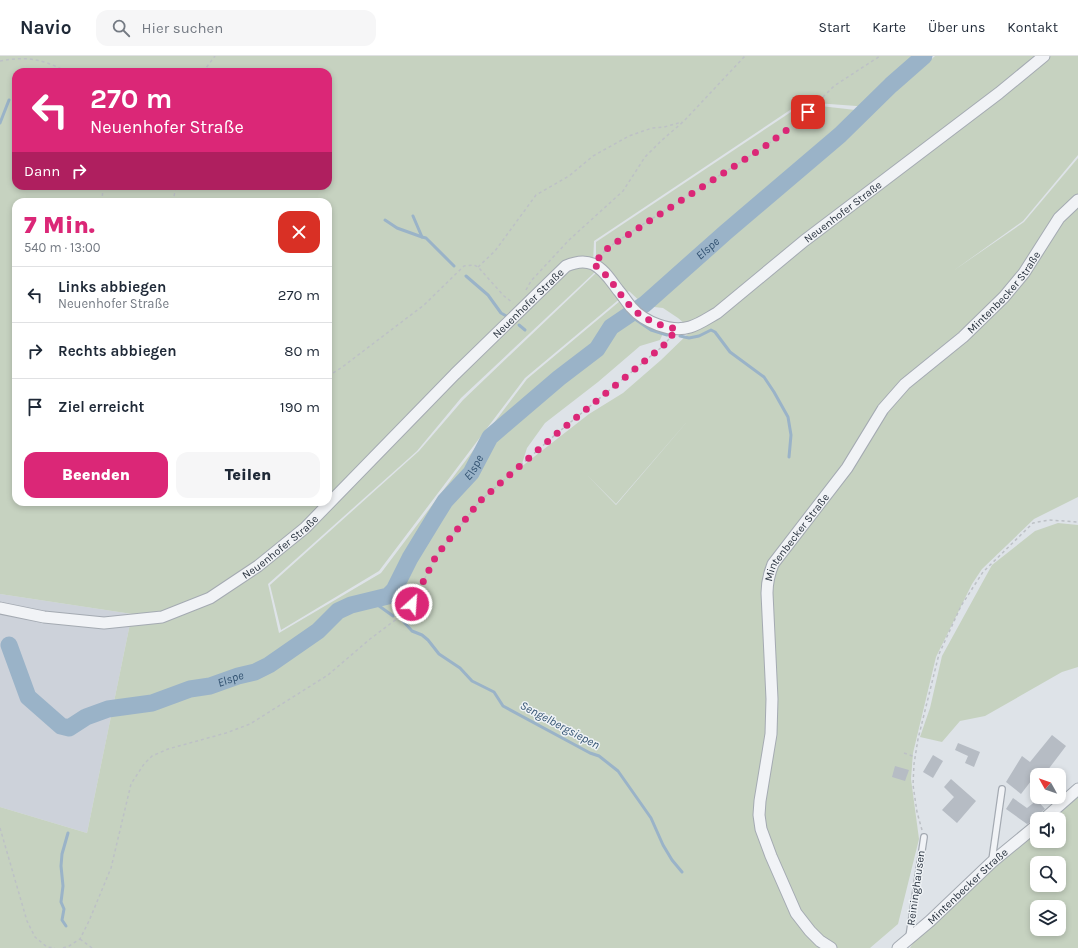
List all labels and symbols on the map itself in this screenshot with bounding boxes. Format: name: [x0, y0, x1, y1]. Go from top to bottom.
pin: [791, 95, 825, 129]
street label: Neuenhofer Straße: [801, 178, 884, 245]
water label: Elspe: [693, 234, 723, 263]
street label: Mintenbecker Straße: [964, 248, 1043, 336]
street label: Neuenhofer Straße: [490, 265, 566, 341]
water label: Elspe: [461, 452, 487, 483]
street label: Mintenbecker Straße: [761, 490, 832, 582]
street label: Neuenhofer Straße: [240, 512, 321, 581]
position arrow: [391, 583, 433, 625]
water label: Elspe: [215, 668, 245, 690]
water label: Sengelbergsiepen: [518, 698, 602, 752]
north arrow: [1030, 768, 1066, 804]
street label: Mintenbecker Straße: [924, 845, 1010, 927]
street label: Reininghausen: [904, 850, 928, 926]

